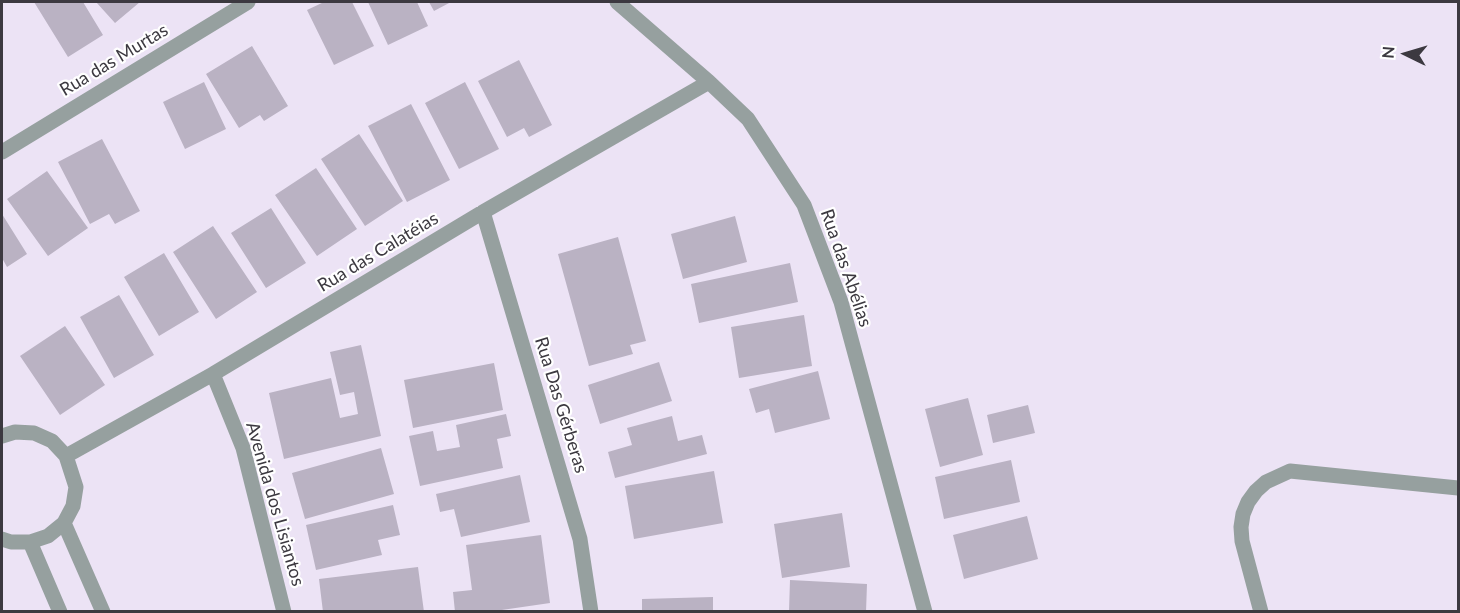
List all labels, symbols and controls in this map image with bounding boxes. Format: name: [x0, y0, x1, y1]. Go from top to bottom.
street label: Rua das Murtas: [56, 19, 172, 101]
north arrow: [1376, 24, 1436, 84]
text: N: [1378, 45, 1398, 59]
street label: Rua das Abélias: [816, 206, 876, 330]
street label: Rua das Calatéias: [314, 207, 442, 297]
street label: Rua Das Gérberas: [530, 334, 592, 476]
street label: Avenida dos Lisiantos: [241, 419, 309, 589]

